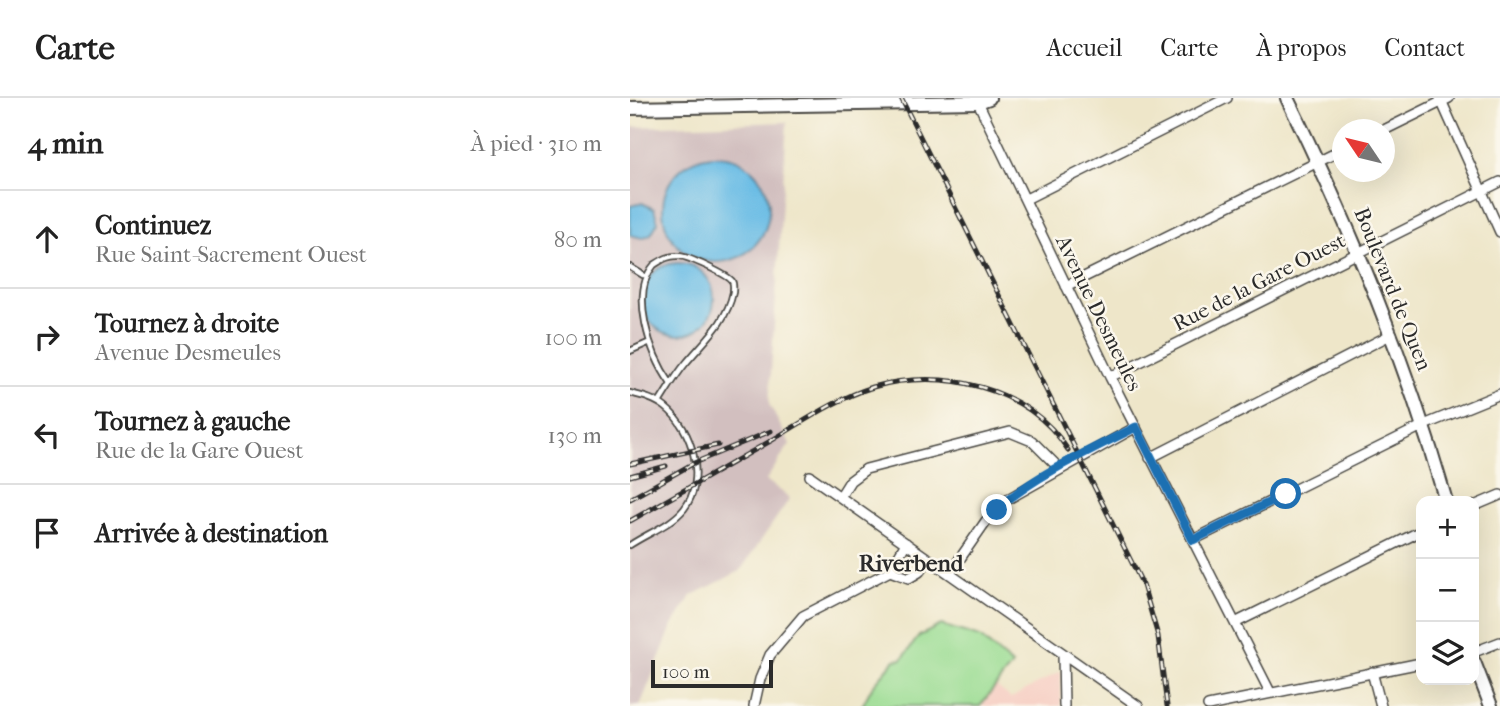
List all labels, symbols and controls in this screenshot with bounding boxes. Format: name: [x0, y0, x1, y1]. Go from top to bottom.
text: Carte: [35, 29, 115, 68]
text: Accueil: [1047, 34, 1122, 62]
text: Carte: [1160, 34, 1218, 62]
text: À propos: [1256, 34, 1346, 62]
text: Contact: [1384, 34, 1465, 62]
north arrow: [1332, 119, 1395, 182]
text: 4 min: [28, 126, 103, 161]
text: À pied · 310 m: [470, 130, 602, 157]
street label: Boulevard de Quen: [1349, 204, 1437, 374]
text: Continuez: [95, 210, 211, 241]
icon: ahead: [28, 220, 66, 258]
text: 80 m: [554, 226, 602, 253]
street label: Rue de la Gare Ouest: [1169, 228, 1350, 336]
street label: Avenue Desmeules: [1051, 231, 1147, 395]
text: Rue Saint-Sacrement Ouest: [95, 241, 367, 268]
text: Tournez à droite: [95, 308, 279, 339]
icon: right: [28, 318, 66, 356]
text: 100 m: [544, 324, 602, 351]
text: Avenue Desmeules: [95, 339, 281, 366]
text: Tournez à gauche: [95, 406, 290, 437]
icon: left: [28, 416, 66, 454]
text: 130 m: [548, 422, 602, 449]
text: Rue de la Gare Ouest: [95, 437, 303, 464]
route start: [1270, 478, 1301, 509]
route end: [981, 494, 1012, 525]
map controls: [1416, 496, 1479, 685]
button: +: [1416, 496, 1479, 559]
icon: arrive: [28, 514, 66, 552]
text: Arrivée à destination: [95, 518, 328, 549]
district label: Riverbend: [859, 550, 965, 577]
button: −: [1416, 559, 1479, 622]
button: layers: [1416, 622, 1479, 685]
scale bar: [651, 657, 774, 689]
text: 100 m: [662, 661, 710, 683]

